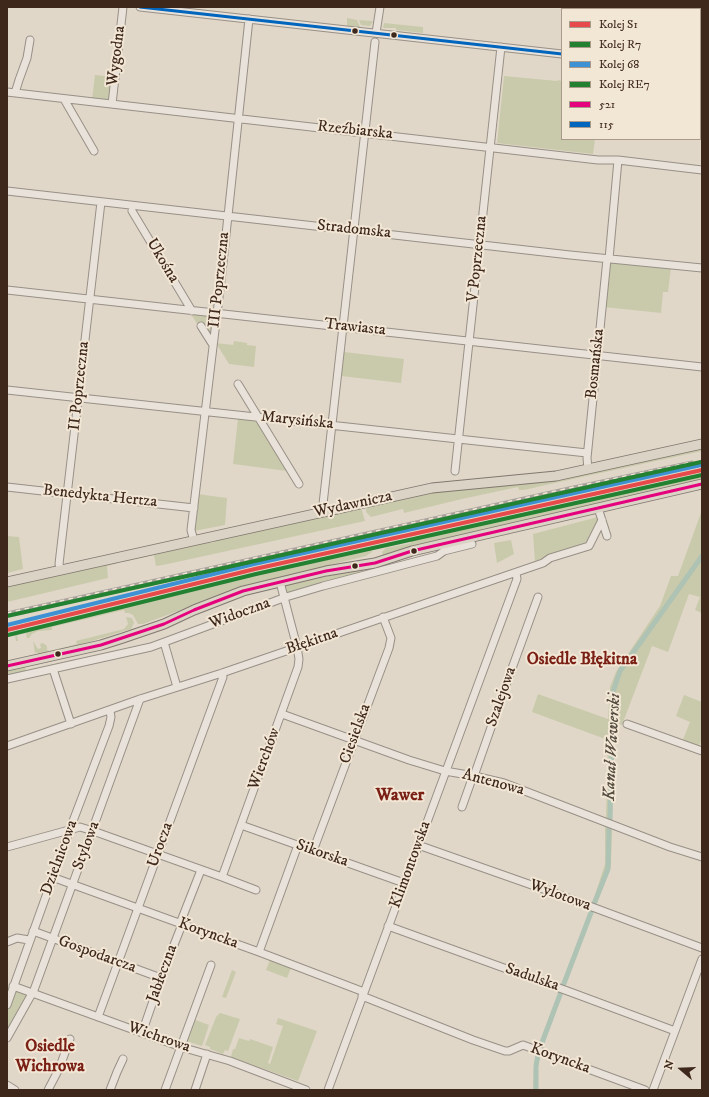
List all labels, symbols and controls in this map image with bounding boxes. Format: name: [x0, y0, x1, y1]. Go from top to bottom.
legend: [561, 8, 701, 140]
text: Kolej S1: [599, 17, 638, 32]
street label: Wygodna: [104, 25, 130, 87]
unlabelled marker: [350, 26, 360, 36]
unlabelled marker: [389, 30, 399, 40]
text: Kolej R7: [599, 37, 641, 52]
text: Kolej 68: [599, 57, 639, 72]
text: Kolej RE7: [599, 77, 650, 92]
text: 521: [599, 97, 615, 112]
text: 115: [599, 117, 614, 132]
street label: Rzeźbiarska: [316, 118, 394, 144]
street label: V Poprzeczna: [464, 215, 492, 303]
street label: Stradomska: [316, 217, 392, 243]
street label: III Poprzeczna: [205, 231, 235, 329]
street label: Ukośna: [141, 235, 183, 287]
street label: Trawiasta: [323, 315, 387, 341]
street label: Bosmańska: [583, 328, 609, 400]
street label: II Poprzeczna: [66, 340, 94, 432]
street label: Marysińska: [260, 408, 334, 434]
street label: Benedykta Hertza: [42, 481, 158, 513]
street label: Wydawnicza: [312, 487, 394, 523]
unlabelled marker: [409, 546, 419, 556]
unlabelled marker: [350, 561, 360, 571]
street label: Widoczna: [207, 594, 273, 634]
street label: Błękitna: [283, 624, 341, 660]
unlabelled marker: [53, 649, 63, 659]
district label: Osiedle Błękitna: [527, 650, 637, 670]
street label: Szalejowa: [483, 665, 521, 729]
water label: Kanał Wawerski: [600, 693, 626, 801]
street label: Ciesielska: [336, 701, 376, 767]
street label: Wierchów: [245, 725, 285, 793]
street label: Antenowa: [460, 766, 526, 800]
district label: Wawer: [376, 785, 424, 807]
street label: Dzielnicowa: [38, 818, 82, 898]
street label: Stylowa: [69, 819, 105, 873]
street label: Klimontowska: [386, 819, 436, 911]
street label: Urocza: [144, 820, 178, 870]
street label: Sikorska: [293, 836, 351, 872]
street label: Wylotowa: [527, 876, 593, 916]
street label: Koryncka: [175, 914, 241, 954]
street label: Gospodarcza: [55, 932, 139, 978]
street label: Jabłeczna: [144, 942, 182, 1006]
street label: Sadulska: [503, 960, 561, 996]
street label: Wichrowa: [125, 1018, 193, 1058]
district label: Osiedle Wichrowa: [16, 1037, 84, 1077]
street label: Koryncka: [527, 1039, 593, 1079]
north arrow: [661, 1049, 701, 1089]
text: N: [662, 1059, 678, 1072]

